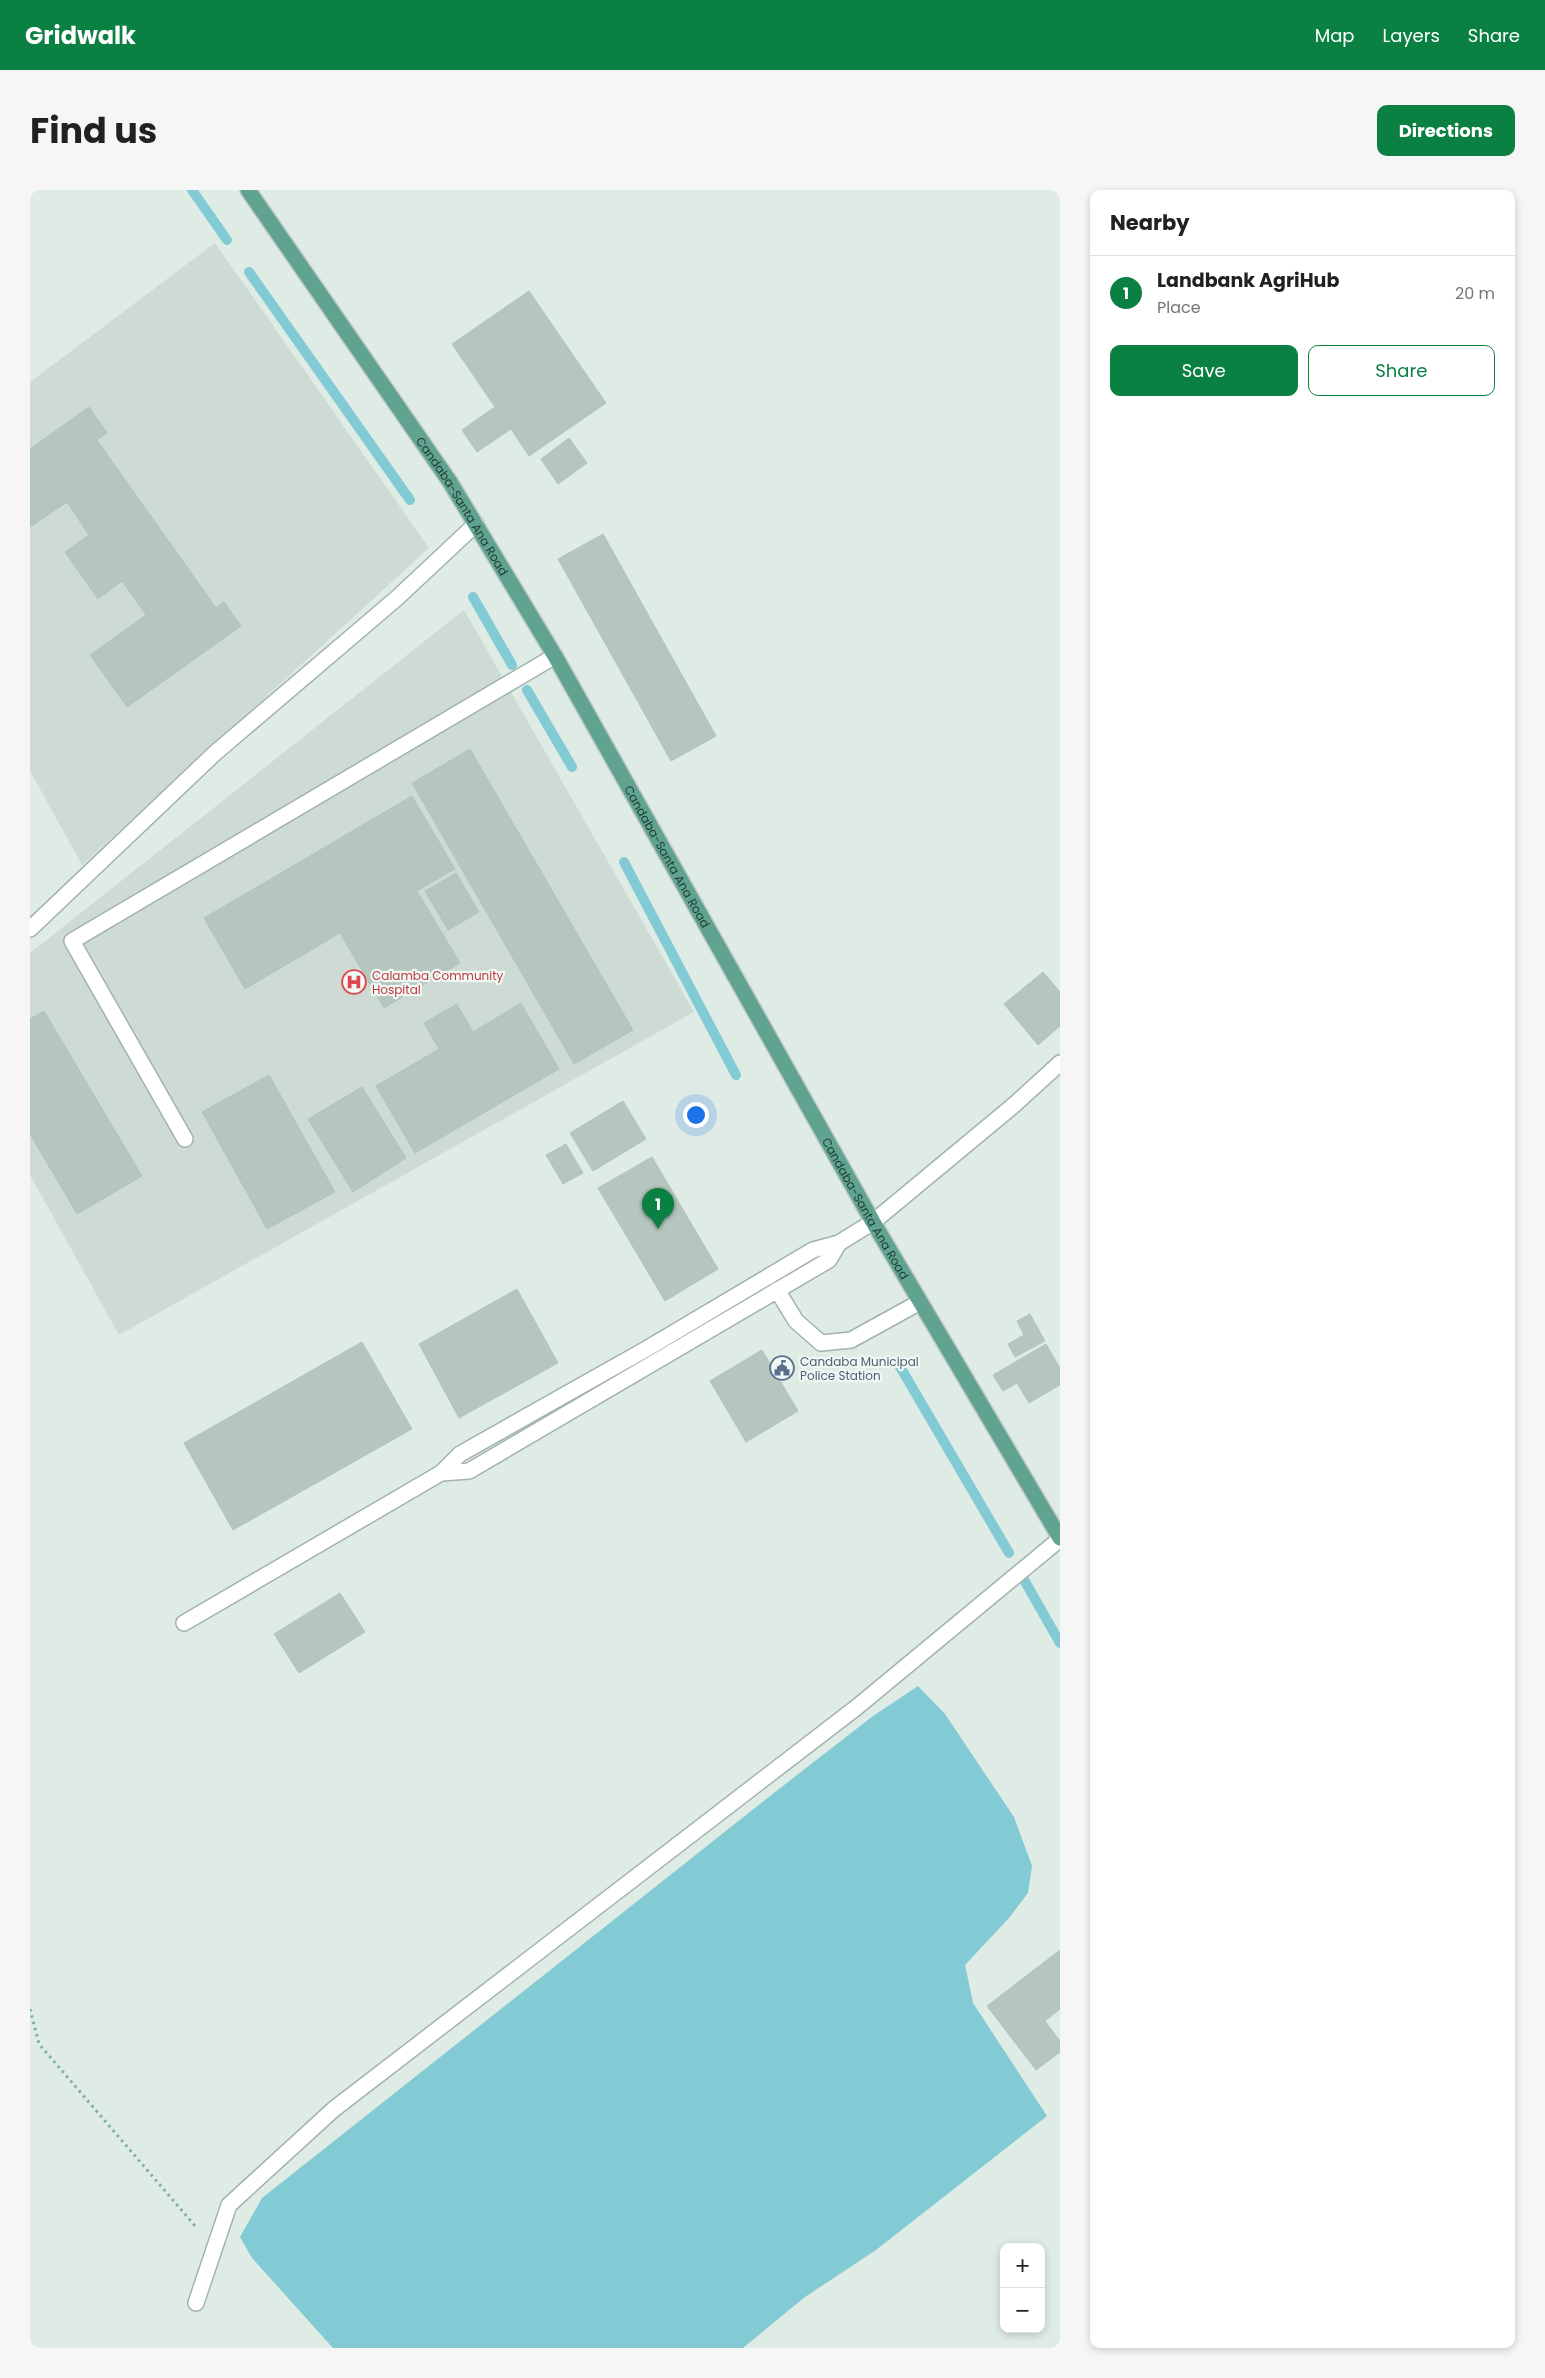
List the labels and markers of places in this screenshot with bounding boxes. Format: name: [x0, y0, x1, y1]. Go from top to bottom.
place label: Calamba Community Hospital: [372, 967, 504, 998]
hospital icon: Calamba Community Hospital: [341, 969, 367, 995]
pin: 1: [642, 1188, 674, 1229]
place label: Candaba Municipal Police Station: [800, 1353, 919, 1384]
public building icon: Candaba Municipal Police Station: [769, 1355, 795, 1381]

